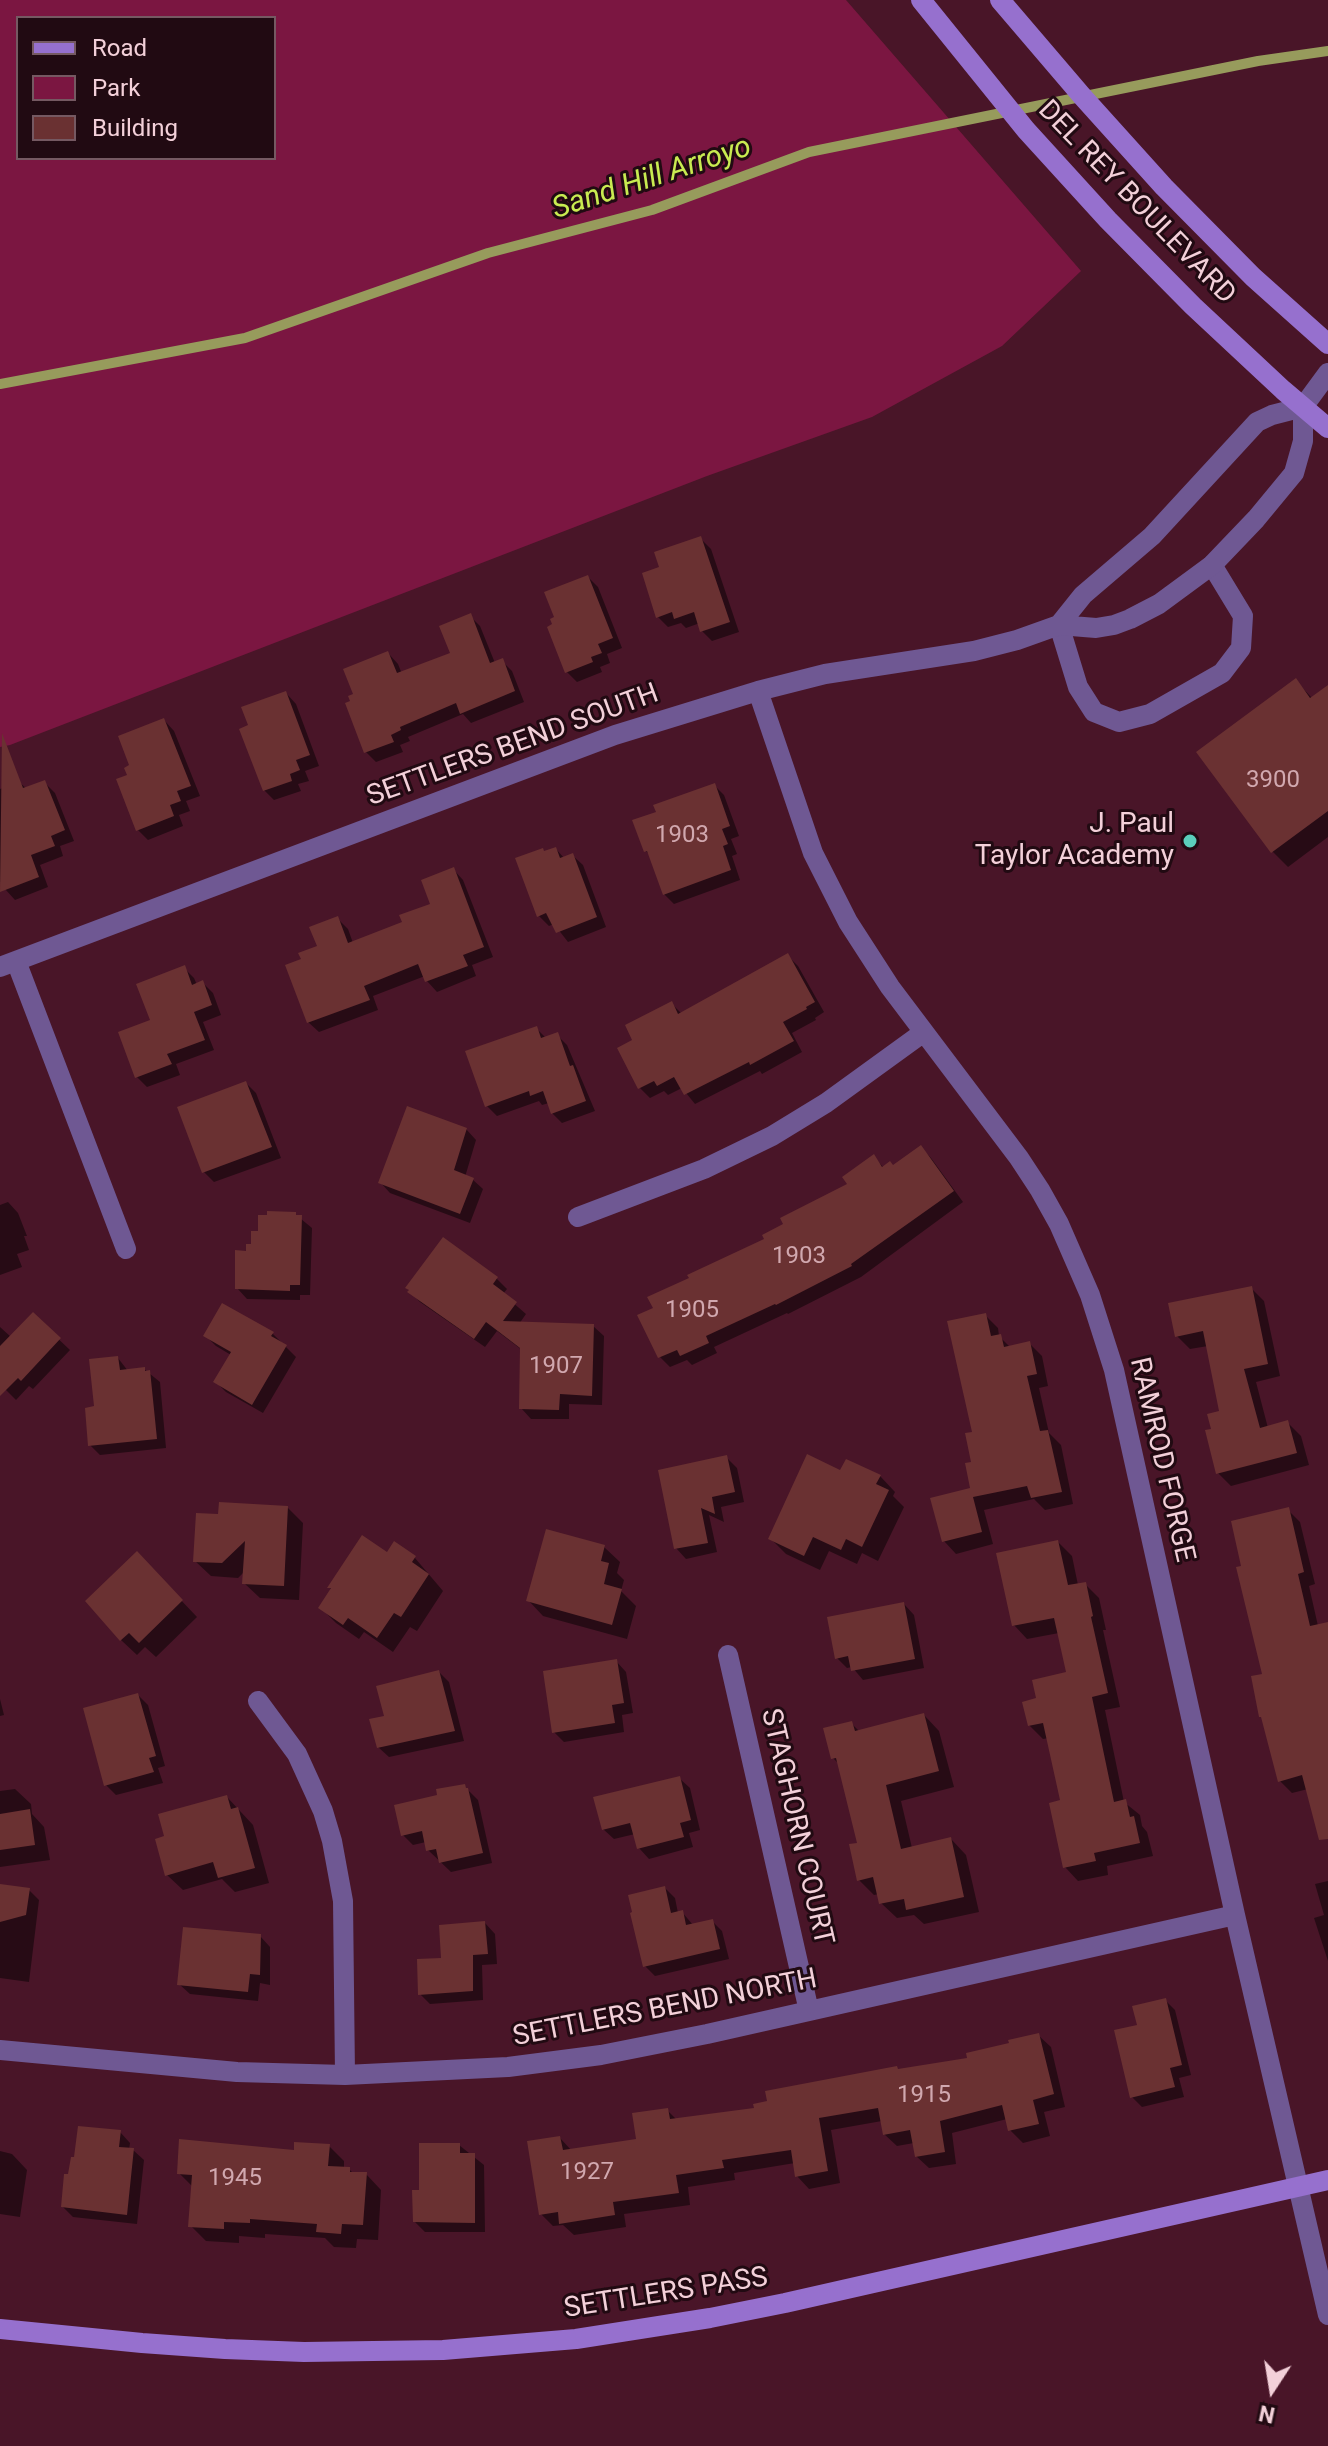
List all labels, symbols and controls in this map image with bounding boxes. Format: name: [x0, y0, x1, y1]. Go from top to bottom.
legend: [16, 16, 276, 160]
text: Road: [92, 34, 147, 62]
text: Park: [92, 74, 140, 102]
street label: DEL REY BOULEVARD: [1030, 94, 1242, 312]
text: Building: [92, 114, 178, 142]
water label: Sand Hill Arroyo: [548, 130, 756, 228]
street label: SETTLERS BEND SOUTH: [363, 678, 663, 814]
house number: 3900: [1246, 767, 1300, 795]
place label: J. Paul Taylor Academy: [975, 808, 1174, 874]
house number: 1903: [655, 822, 709, 850]
marker: J. Paul Taylor Academy: [1181, 832, 1199, 850]
house number: 1903: [772, 1243, 826, 1271]
house number: 1905: [665, 1297, 719, 1325]
house number: 1907: [529, 1353, 583, 1381]
street label: RAMROD FORGE: [1121, 1355, 1201, 1565]
street label: STAGHORN COURT: [752, 1706, 840, 1948]
street label: SETTLERS BEND NORTH: [510, 1963, 820, 2055]
house number: 1915: [897, 2082, 951, 2110]
house number: 1927: [560, 2159, 614, 2187]
house number: 1945: [208, 2165, 262, 2193]
street label: SETTLERS PASS: [562, 2261, 770, 2327]
north arrow: [1232, 2350, 1312, 2430]
text: N: [1257, 2400, 1277, 2428]

